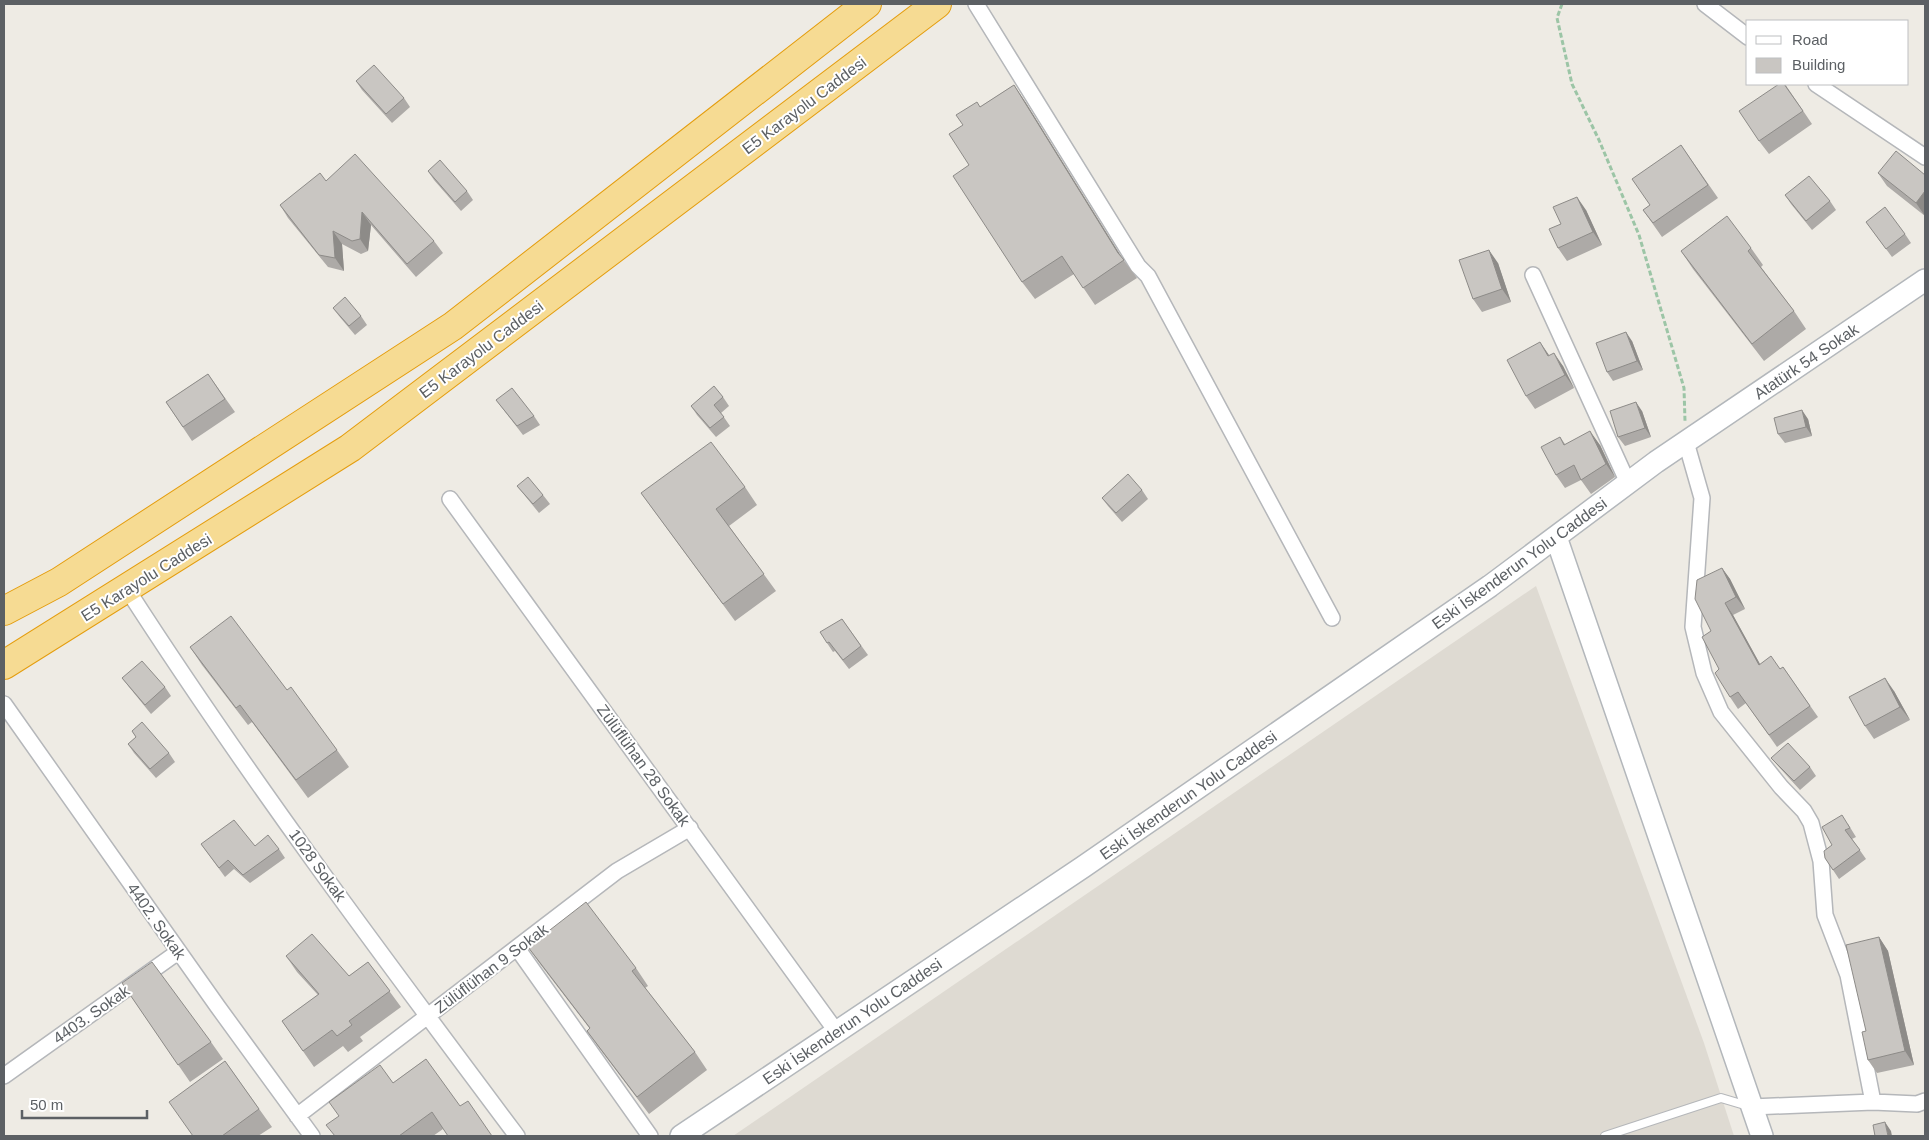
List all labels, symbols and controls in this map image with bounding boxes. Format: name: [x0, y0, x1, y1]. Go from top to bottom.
legend: [1746, 20, 1909, 85]
text: Road: [1792, 31, 1828, 48]
street label: E5 Karayolu Caddesi: [739, 53, 869, 157]
text: Building: [1792, 56, 1845, 73]
street label: E5 Karayolu Caddesi: [416, 297, 546, 401]
street label: Atatürk 54 Sokak: [1751, 320, 1862, 403]
street label: Eski İskenderun Yolu Caddesi: [1428, 494, 1610, 632]
street label: E5 Karayolu Caddesi: [78, 530, 215, 624]
street label: Zülüflühan 28 Sokak: [594, 701, 694, 830]
street label: Eski İskenderun Yolu Caddesi: [1096, 727, 1280, 863]
street label: 1028 Sokak: [286, 826, 350, 905]
street label: 4402. Sokak: [124, 880, 190, 963]
street label: Zülüflühan 9 Sokak: [431, 920, 552, 1016]
street label: Eski İskenderun Yolu Caddesi: [759, 954, 945, 1088]
street label: 4403. Sokak: [50, 981, 133, 1047]
scale bar: [22, 1088, 148, 1120]
text: 50 m: [30, 1096, 63, 1113]

